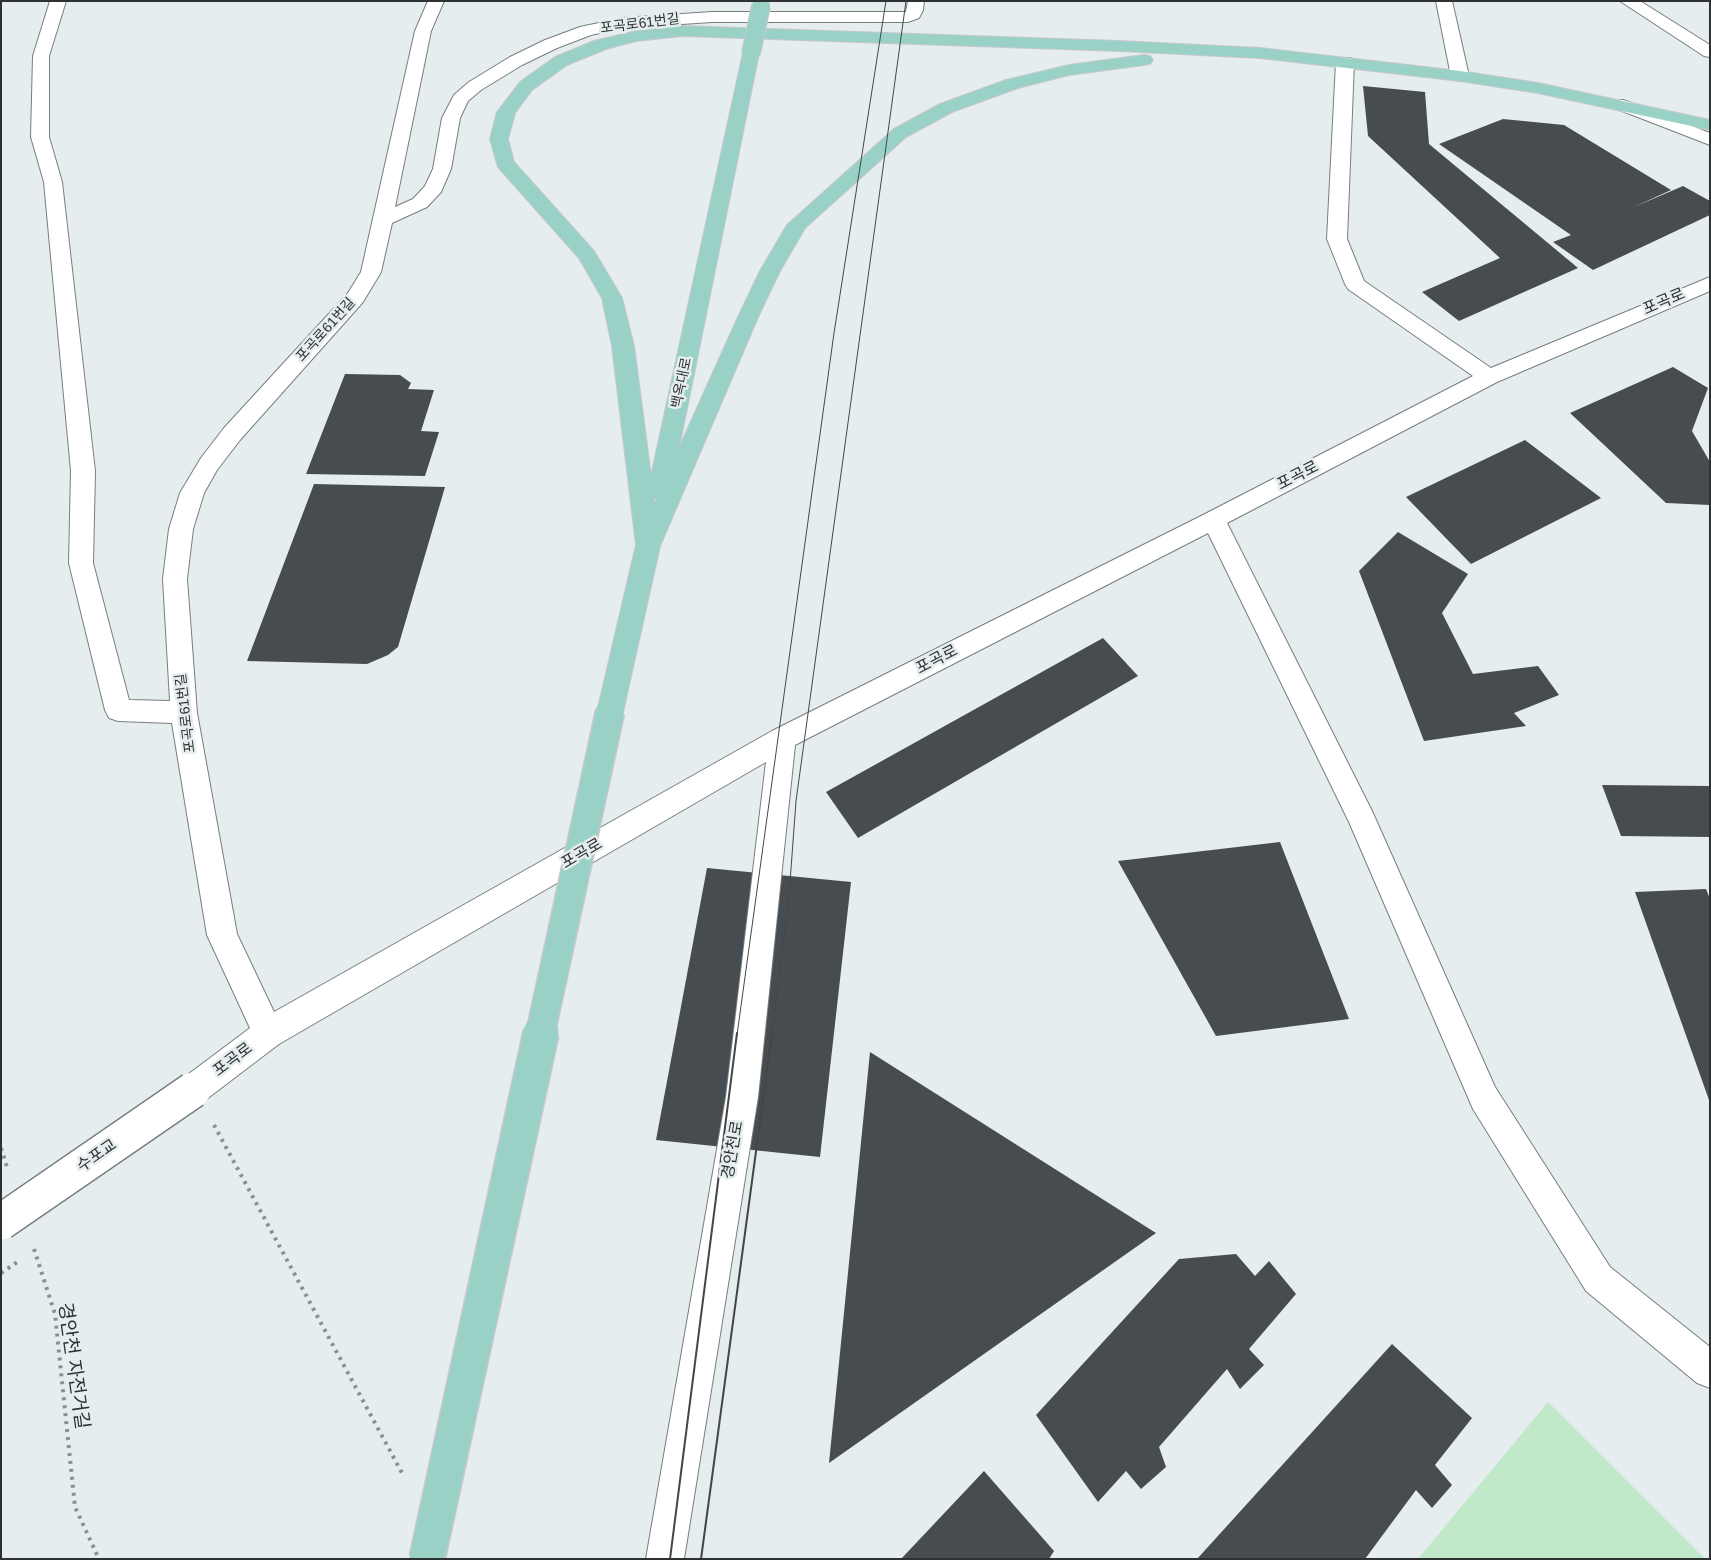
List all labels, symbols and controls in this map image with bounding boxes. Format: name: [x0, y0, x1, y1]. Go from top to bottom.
street label: 포곡로61번길: [599, 11, 681, 37]
street label: 포곡로: [1640, 285, 1688, 319]
street label: 포곡로61번길: [293, 295, 359, 365]
street label: 백옥대로: [668, 356, 696, 410]
street label: 포곡로: [1274, 457, 1322, 495]
street label: 포곡로: [913, 641, 961, 679]
street label: 포곡로61번길: [173, 672, 199, 754]
street label: 포곡로: [558, 835, 606, 873]
street label: 포곡로: [210, 1039, 256, 1081]
street label: 경안천로: [718, 1119, 748, 1181]
street label: 수포교: [73, 1135, 121, 1177]
street label: 경안천 자전거길: [53, 1301, 93, 1431]

